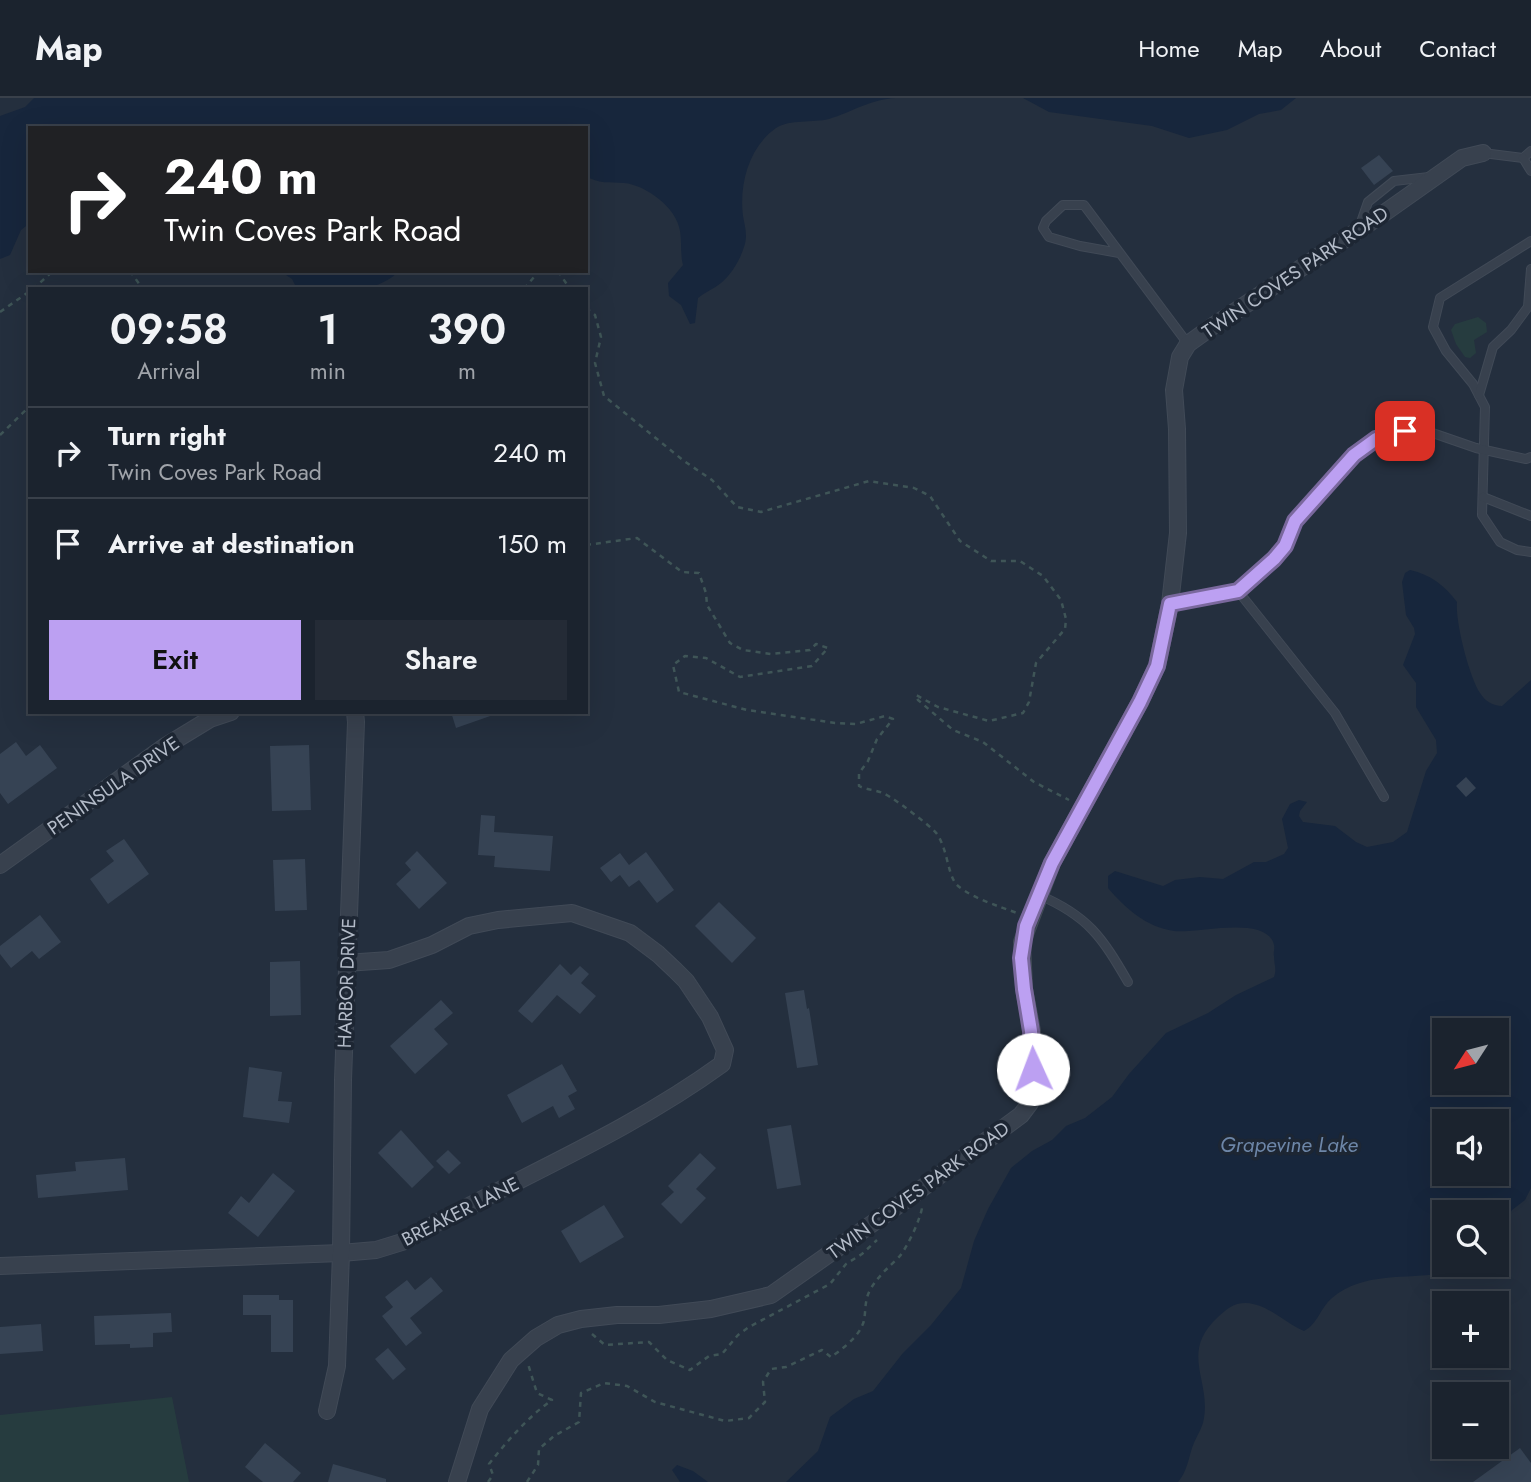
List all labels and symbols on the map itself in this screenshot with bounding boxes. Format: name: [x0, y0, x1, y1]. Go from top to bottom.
street label: TWIN COVES PARK ROAD: [1197, 200, 1394, 345]
pin: [1375, 401, 1435, 461]
street label: PENINSULA DRIVE: [42, 730, 185, 841]
street label: HARBOR DRIVE: [331, 918, 362, 1048]
north arrow: [1432, 1018, 1508, 1096]
position arrow: [996, 1032, 1070, 1106]
street label: TWIN COVES PARK ROAD: [822, 1115, 1015, 1266]
water label: Grapevine Lake: [1220, 1130, 1358, 1160]
street label: BREAKER LANE: [397, 1170, 524, 1253]

